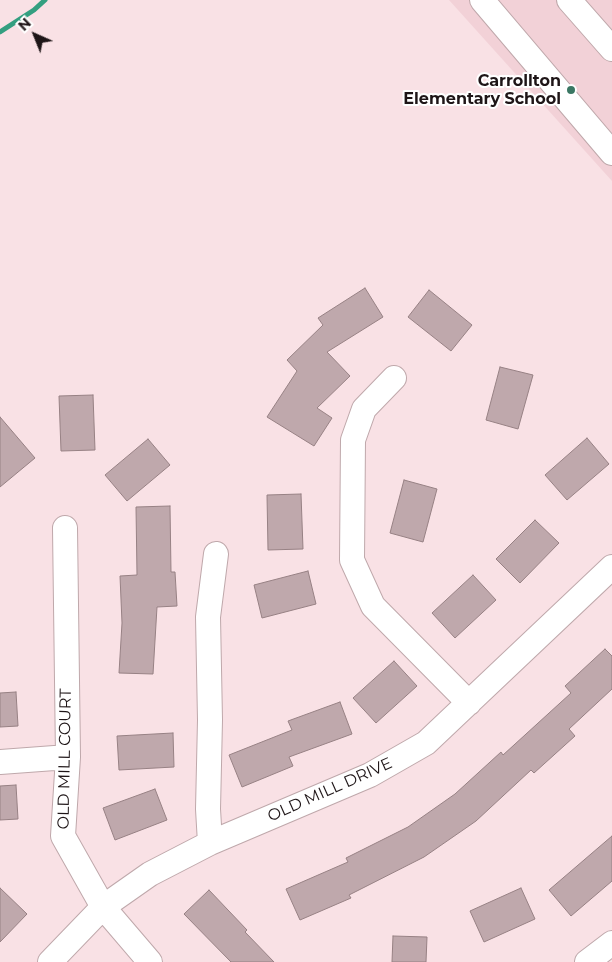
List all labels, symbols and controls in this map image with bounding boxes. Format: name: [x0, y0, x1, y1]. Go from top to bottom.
north arrow: [10, 10, 60, 60]
text: N: [14, 14, 35, 35]
place label: Carrollton Elementary School: [403, 71, 561, 109]
marker: Carrollton Elementary School: [565, 84, 577, 96]
street label: OLD MILL COURT: [54, 688, 76, 830]
street label: OLD MILL DRIVE: [265, 754, 395, 826]

